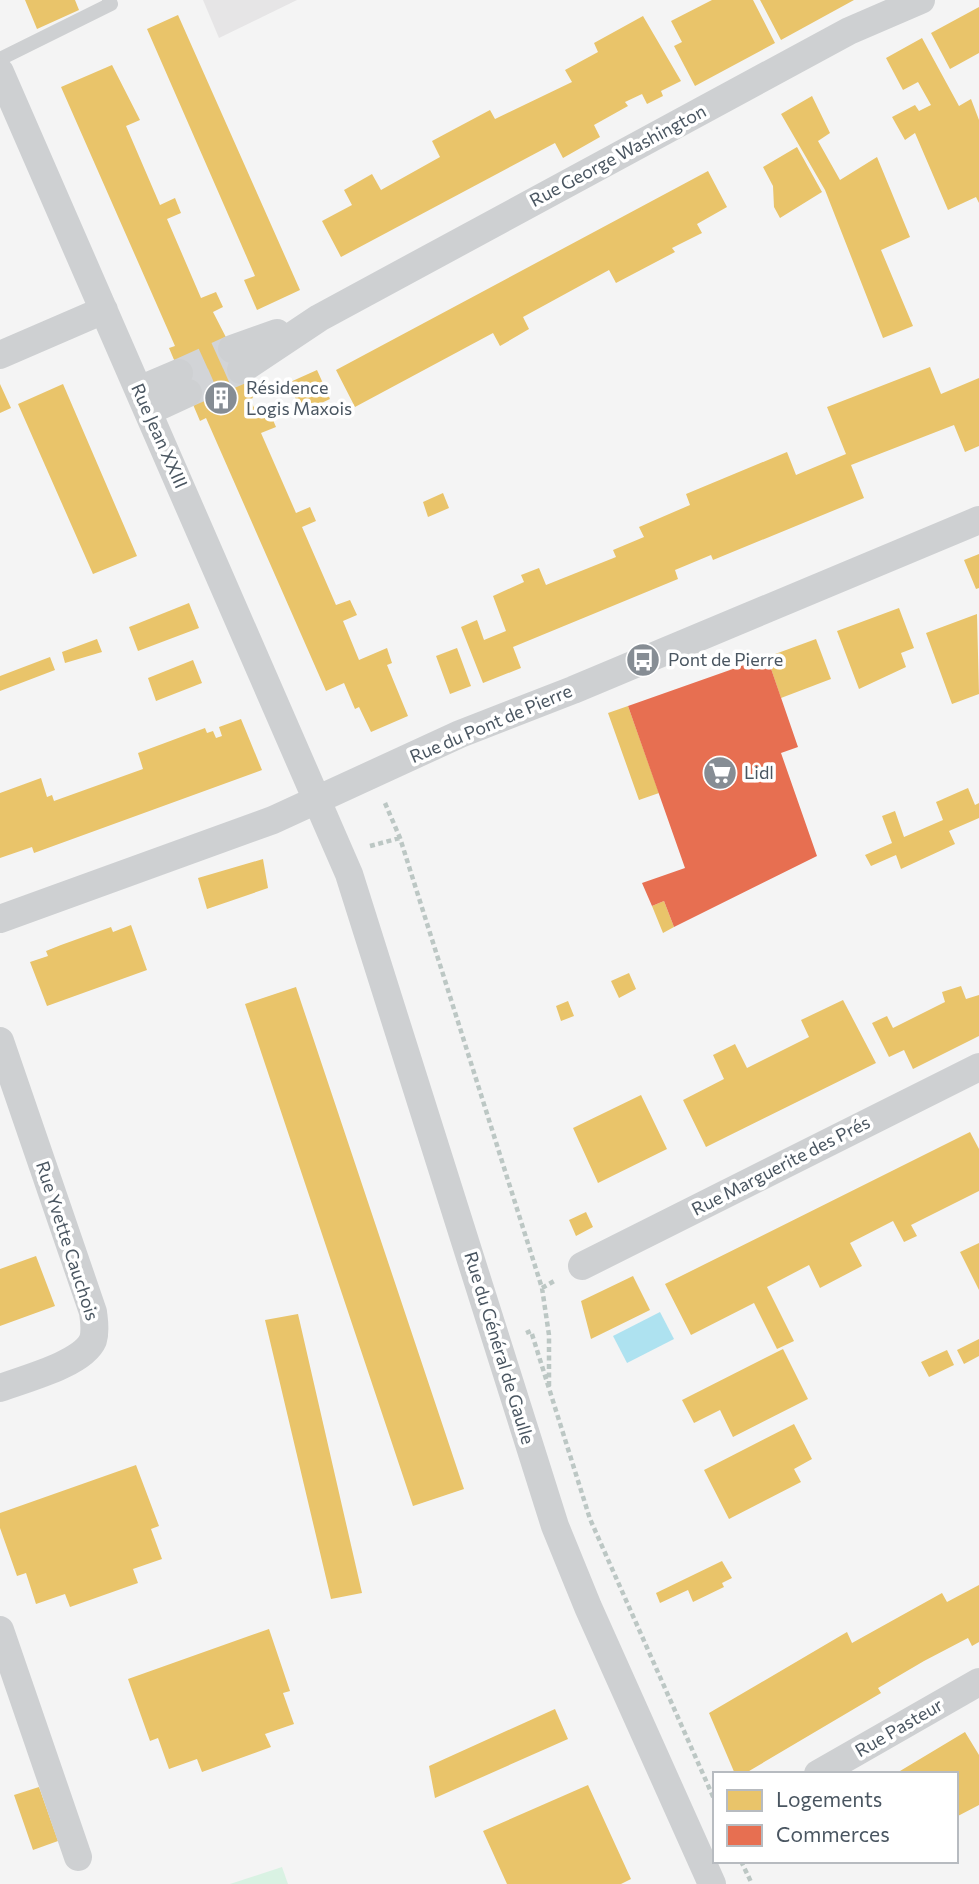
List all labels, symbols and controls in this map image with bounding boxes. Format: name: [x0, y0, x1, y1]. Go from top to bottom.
street label: Rue George Washington: [526, 99, 709, 211]
place label: Résidence Logis Maxois: [246, 376, 352, 419]
building icon: Résidence Logis Maxois: [202, 379, 240, 417]
street label: Rue Jean XXIII: [127, 380, 193, 491]
bus stop icon: Pont de Pierre: [624, 641, 662, 679]
place label: Pont de Pierre: [668, 648, 783, 670]
street label: Rue du Pont de Pierre: [406, 679, 575, 767]
supermarket icon: Lidl: [701, 754, 739, 792]
place label: Lidl: [744, 761, 774, 783]
street label: Rue Marguerite des Prés: [688, 1111, 873, 1220]
street label: Rue Yvette Cauchois: [32, 1158, 104, 1323]
street label: Rue du Général de Gaulle: [460, 1249, 540, 1447]
street label: Rue Pasteur: [851, 1693, 946, 1761]
legend: [713, 1772, 958, 1863]
text: Logements: [776, 1786, 882, 1811]
text: Commerces: [776, 1821, 890, 1846]

